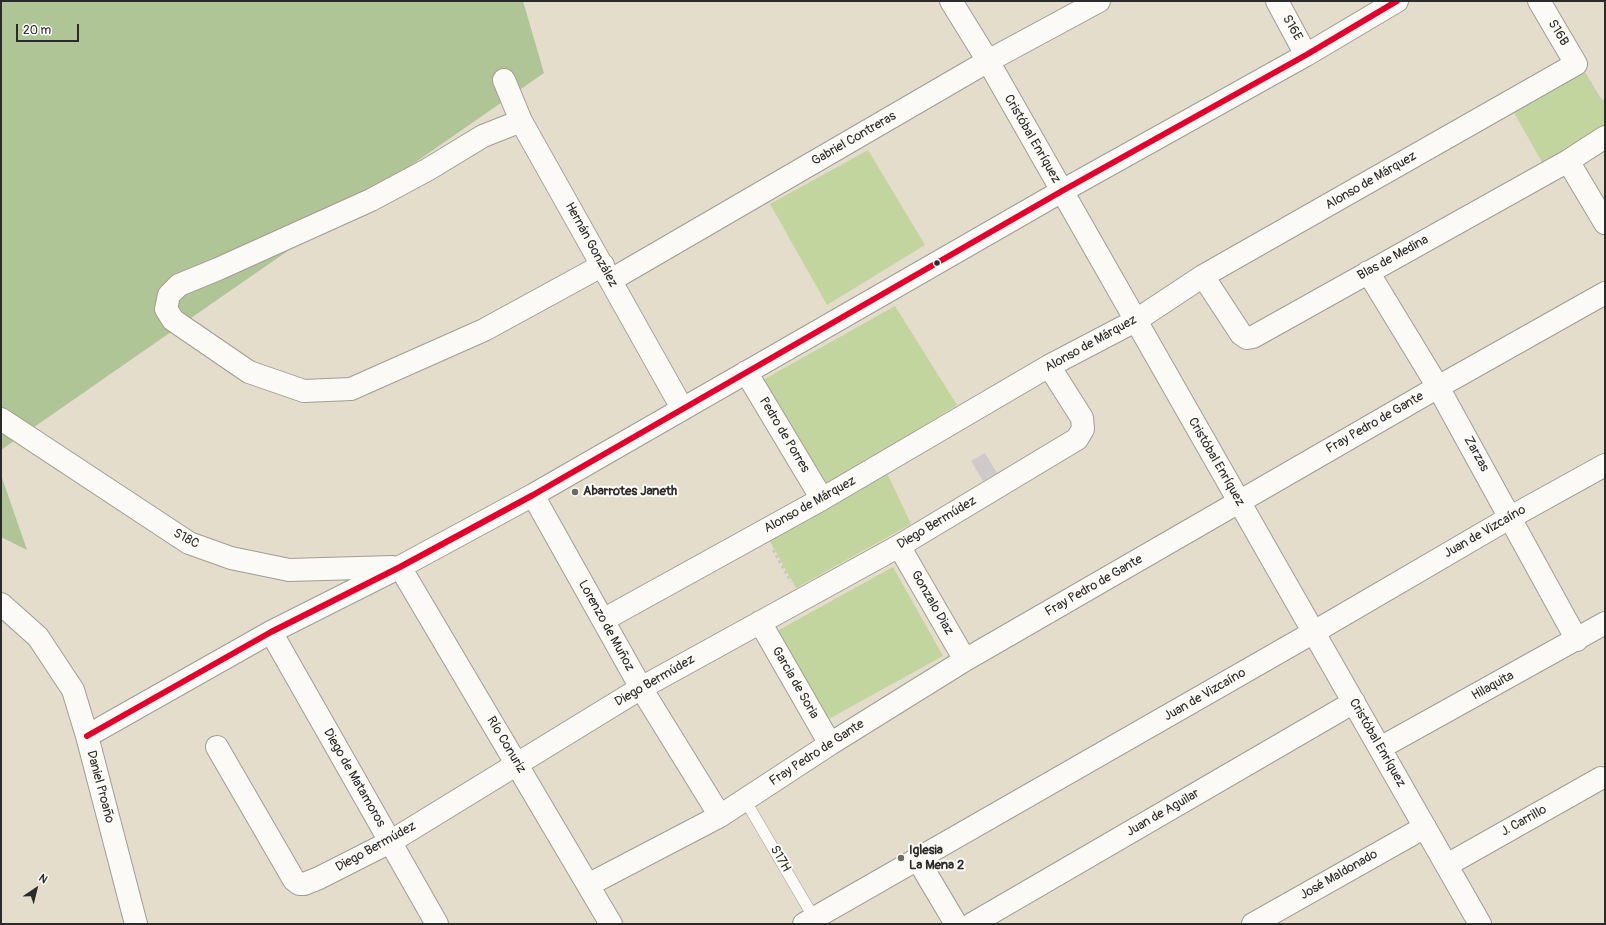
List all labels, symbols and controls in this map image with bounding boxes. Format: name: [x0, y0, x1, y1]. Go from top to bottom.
street label: S16E: [1279, 12, 1305, 44]
scale bar: [18, 16, 81, 42]
street label: S16B: [1544, 17, 1572, 49]
text: 20 m: [23, 23, 51, 38]
street label: Cristóbal Enríquez: [1000, 92, 1064, 186]
street label: Gabriel Contreras: [809, 109, 899, 169]
street label: Alonso de Márquez: [1323, 149, 1419, 213]
street label: Hernán González: [561, 200, 621, 290]
street label: Blas de Medina: [1355, 232, 1431, 284]
unlabelled marker: [932, 258, 942, 268]
street label: Alonso de Márquez: [1042, 312, 1140, 376]
street label: Fray Pedro de Gante: [1324, 389, 1426, 457]
street label: Pedro de Porres: [755, 394, 813, 476]
street label: Cristóbal Enríquez: [1184, 415, 1248, 509]
street label: Zarzas: [1460, 434, 1492, 474]
street label: Alonso de Márquez: [761, 473, 859, 537]
place label: Abarrotes Janeth: [583, 484, 677, 500]
marker: Abarrotes Janeth: [570, 487, 580, 497]
street label: Diego Bermúdez: [895, 493, 979, 553]
street label: Juan de Vizcaíno: [1441, 502, 1529, 562]
street label: S18C: [170, 526, 202, 552]
street label: Fray Pedro de Gante: [1043, 552, 1145, 620]
street label: Gonzalo Diaz: [907, 568, 957, 638]
street label: Lorenzo de Muñoz: [575, 578, 637, 674]
street label: Garcia de Soria: [768, 644, 822, 722]
street label: Diego Bermúdez: [612, 652, 698, 710]
street label: Juan de Vizcaíno: [1161, 665, 1249, 725]
street label: Hilaquita: [1469, 668, 1517, 704]
street label: Cristóbal Enríquez: [1345, 696, 1409, 790]
street label: Río Conuriz: [483, 714, 529, 776]
street label: Fray Pedro de Gante: [767, 717, 867, 789]
street label: Diego de Matamoros: [320, 726, 388, 830]
street label: Daniel Proaño: [83, 749, 117, 825]
street label: Juan de Aguilar: [1124, 786, 1202, 840]
street label: J. Carrillo: [1498, 802, 1550, 840]
street label: Diego Bermúdez: [333, 818, 419, 876]
street label: S17H: [766, 843, 794, 875]
place label: Iglesia La Mena 2: [909, 843, 964, 874]
street label: José Maldonado: [1298, 847, 1380, 903]
marker: Iglesia La Mena 2: [896, 853, 906, 863]
north arrow: [16, 869, 56, 909]
text: N: [36, 871, 50, 886]

